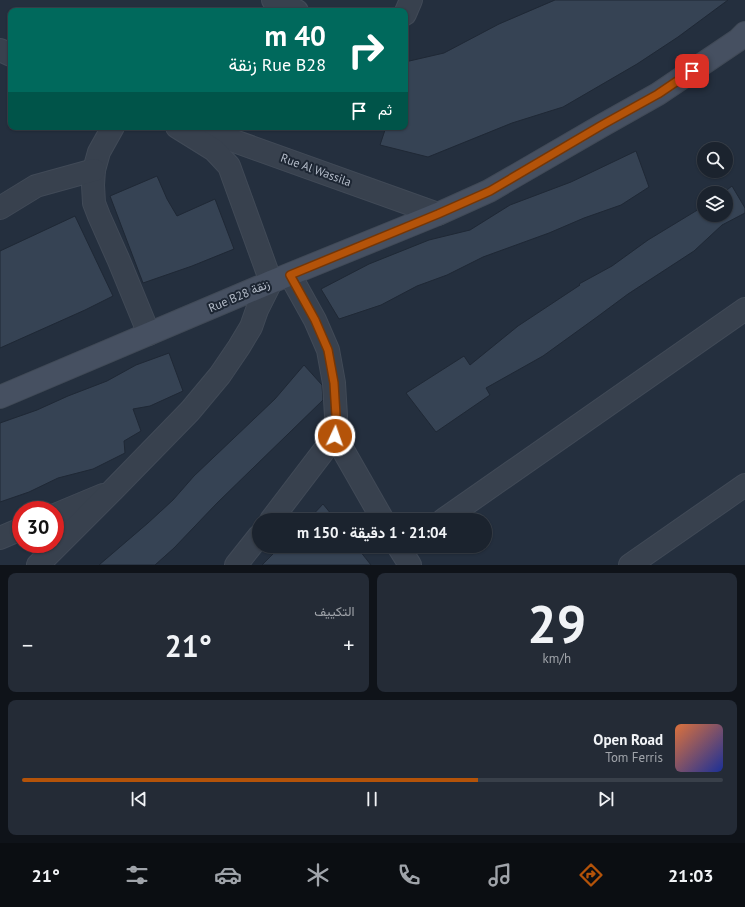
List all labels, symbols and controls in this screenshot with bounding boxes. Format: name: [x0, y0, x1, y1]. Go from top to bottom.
text: 40 m: [265, 17, 326, 54]
icon: right: [340, 24, 392, 76]
text: Rue B28 زنقة: [229, 53, 326, 76]
pin: [675, 54, 709, 88]
icon: arrive: [681, 60, 703, 82]
icon: arrive: [348, 100, 370, 122]
text: ثم: [378, 100, 392, 119]
map controls: [697, 142, 733, 222]
button: search: [697, 142, 733, 178]
street label: Rue Al Wassila: [279, 150, 354, 189]
button: layers: [697, 186, 733, 222]
street label: Rue B28 زنقة: [206, 276, 272, 316]
position arrow: [314, 415, 356, 457]
speed limit sign: 30: [12, 501, 64, 553]
text: 21:04 · 1 دقيقة · 150 m: [297, 523, 447, 542]
text: 29: [527, 590, 586, 657]
text: التكييف: [314, 603, 355, 620]
text: 21°: [165, 626, 212, 665]
text: −: [22, 631, 33, 659]
text: +: [343, 631, 354, 659]
text: km/h: [543, 650, 571, 667]
text: Open Road: [593, 730, 663, 749]
text: Tom Ferris: [605, 749, 663, 766]
icon: previous: [128, 788, 150, 810]
icon: pause: [361, 788, 383, 810]
icon: next: [595, 788, 617, 810]
icon: filters: [123, 861, 151, 889]
icon: car: [214, 861, 242, 889]
icon: climate: [304, 861, 332, 889]
icon: phone: [395, 861, 423, 889]
icon: music: [486, 861, 514, 889]
icon: directions: [577, 861, 605, 889]
text: 21°: [31, 864, 60, 887]
text: 21:03: [668, 864, 714, 887]

